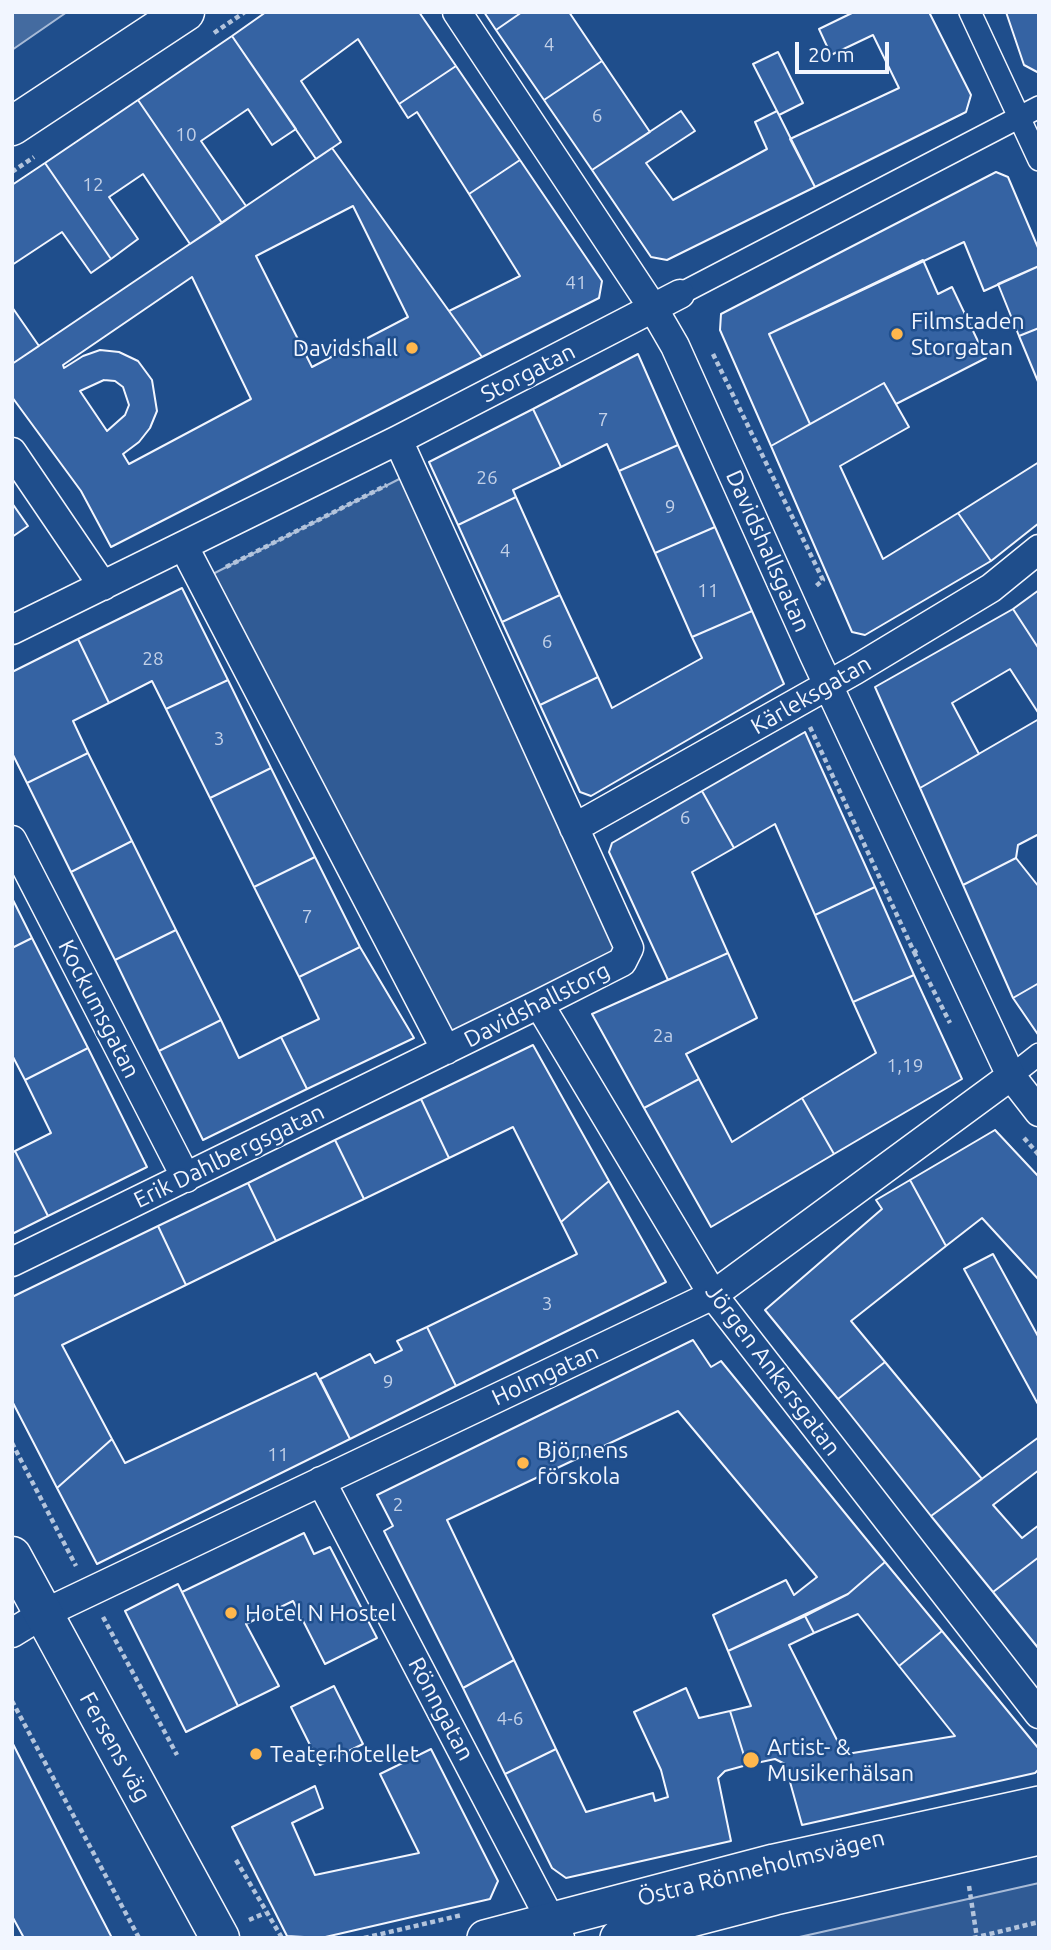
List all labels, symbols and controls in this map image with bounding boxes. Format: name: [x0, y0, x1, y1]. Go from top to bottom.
scale bar: [799, 28, 894, 72]
house number: 4: [544, 34, 554, 56]
text: 20 m: [808, 42, 855, 66]
house number: 6: [592, 105, 602, 127]
house number: 10: [175, 124, 197, 146]
house number: 12: [82, 174, 104, 196]
house number: 41: [565, 272, 587, 294]
place label: Filmstaden Storgatan: [911, 307, 1025, 361]
marker: Filmstaden Storgatan: [889, 326, 905, 342]
place label: Davidshall: [293, 334, 398, 362]
street label: Storgatan: [476, 338, 580, 408]
marker: Davidshall: [404, 340, 420, 356]
house number: 7: [598, 409, 608, 431]
street label: Davidshallsgatan: [720, 466, 816, 636]
house number: 26: [476, 467, 498, 489]
house number: 9: [665, 496, 675, 518]
house number: 4: [500, 540, 510, 562]
house number: 11: [697, 580, 719, 602]
house number: 6: [542, 631, 552, 653]
house number: 28: [142, 648, 164, 670]
street label: Kärleksgatan: [746, 650, 876, 740]
house number: 3: [214, 728, 224, 750]
house number: 6: [680, 807, 690, 829]
house number: 7: [302, 906, 312, 928]
street label: Kockumsgatan: [52, 935, 146, 1083]
street label: Davidshallstorg: [460, 956, 614, 1054]
house number: 2a: [653, 1025, 673, 1047]
house number: 1,19: [887, 1055, 923, 1077]
street label: Erik Dahlbergsgatan: [129, 1098, 329, 1214]
street label: Jörgen Ankersgatan: [700, 1279, 846, 1461]
house number: 3: [542, 1293, 552, 1315]
street label: Holmgatan: [487, 1338, 603, 1412]
house number: 9: [383, 1371, 393, 1393]
place label: Björnens förskola: [537, 1436, 628, 1490]
house number: 11: [267, 1444, 289, 1466]
marker: Björnens förskola: [515, 1455, 531, 1471]
house number: 2: [393, 1494, 403, 1516]
place label: Hotel N Hostel: [245, 1599, 396, 1627]
marker: Hotel N Hostel: [223, 1605, 239, 1621]
street label: Rönngatan: [402, 1653, 480, 1765]
street label: Fersens väg: [74, 1687, 156, 1807]
house number: 4-6: [497, 1708, 523, 1730]
place label: Artist- & Musikerhälsan: [767, 1733, 914, 1787]
place label: Teaterhotellet: [270, 1740, 419, 1768]
marker: Teaterhotellet: [248, 1746, 264, 1762]
marker: Artist- & Musikerhälsan: [741, 1750, 761, 1770]
street label: Östra Rönneholmsvägen: [634, 1824, 888, 1912]

